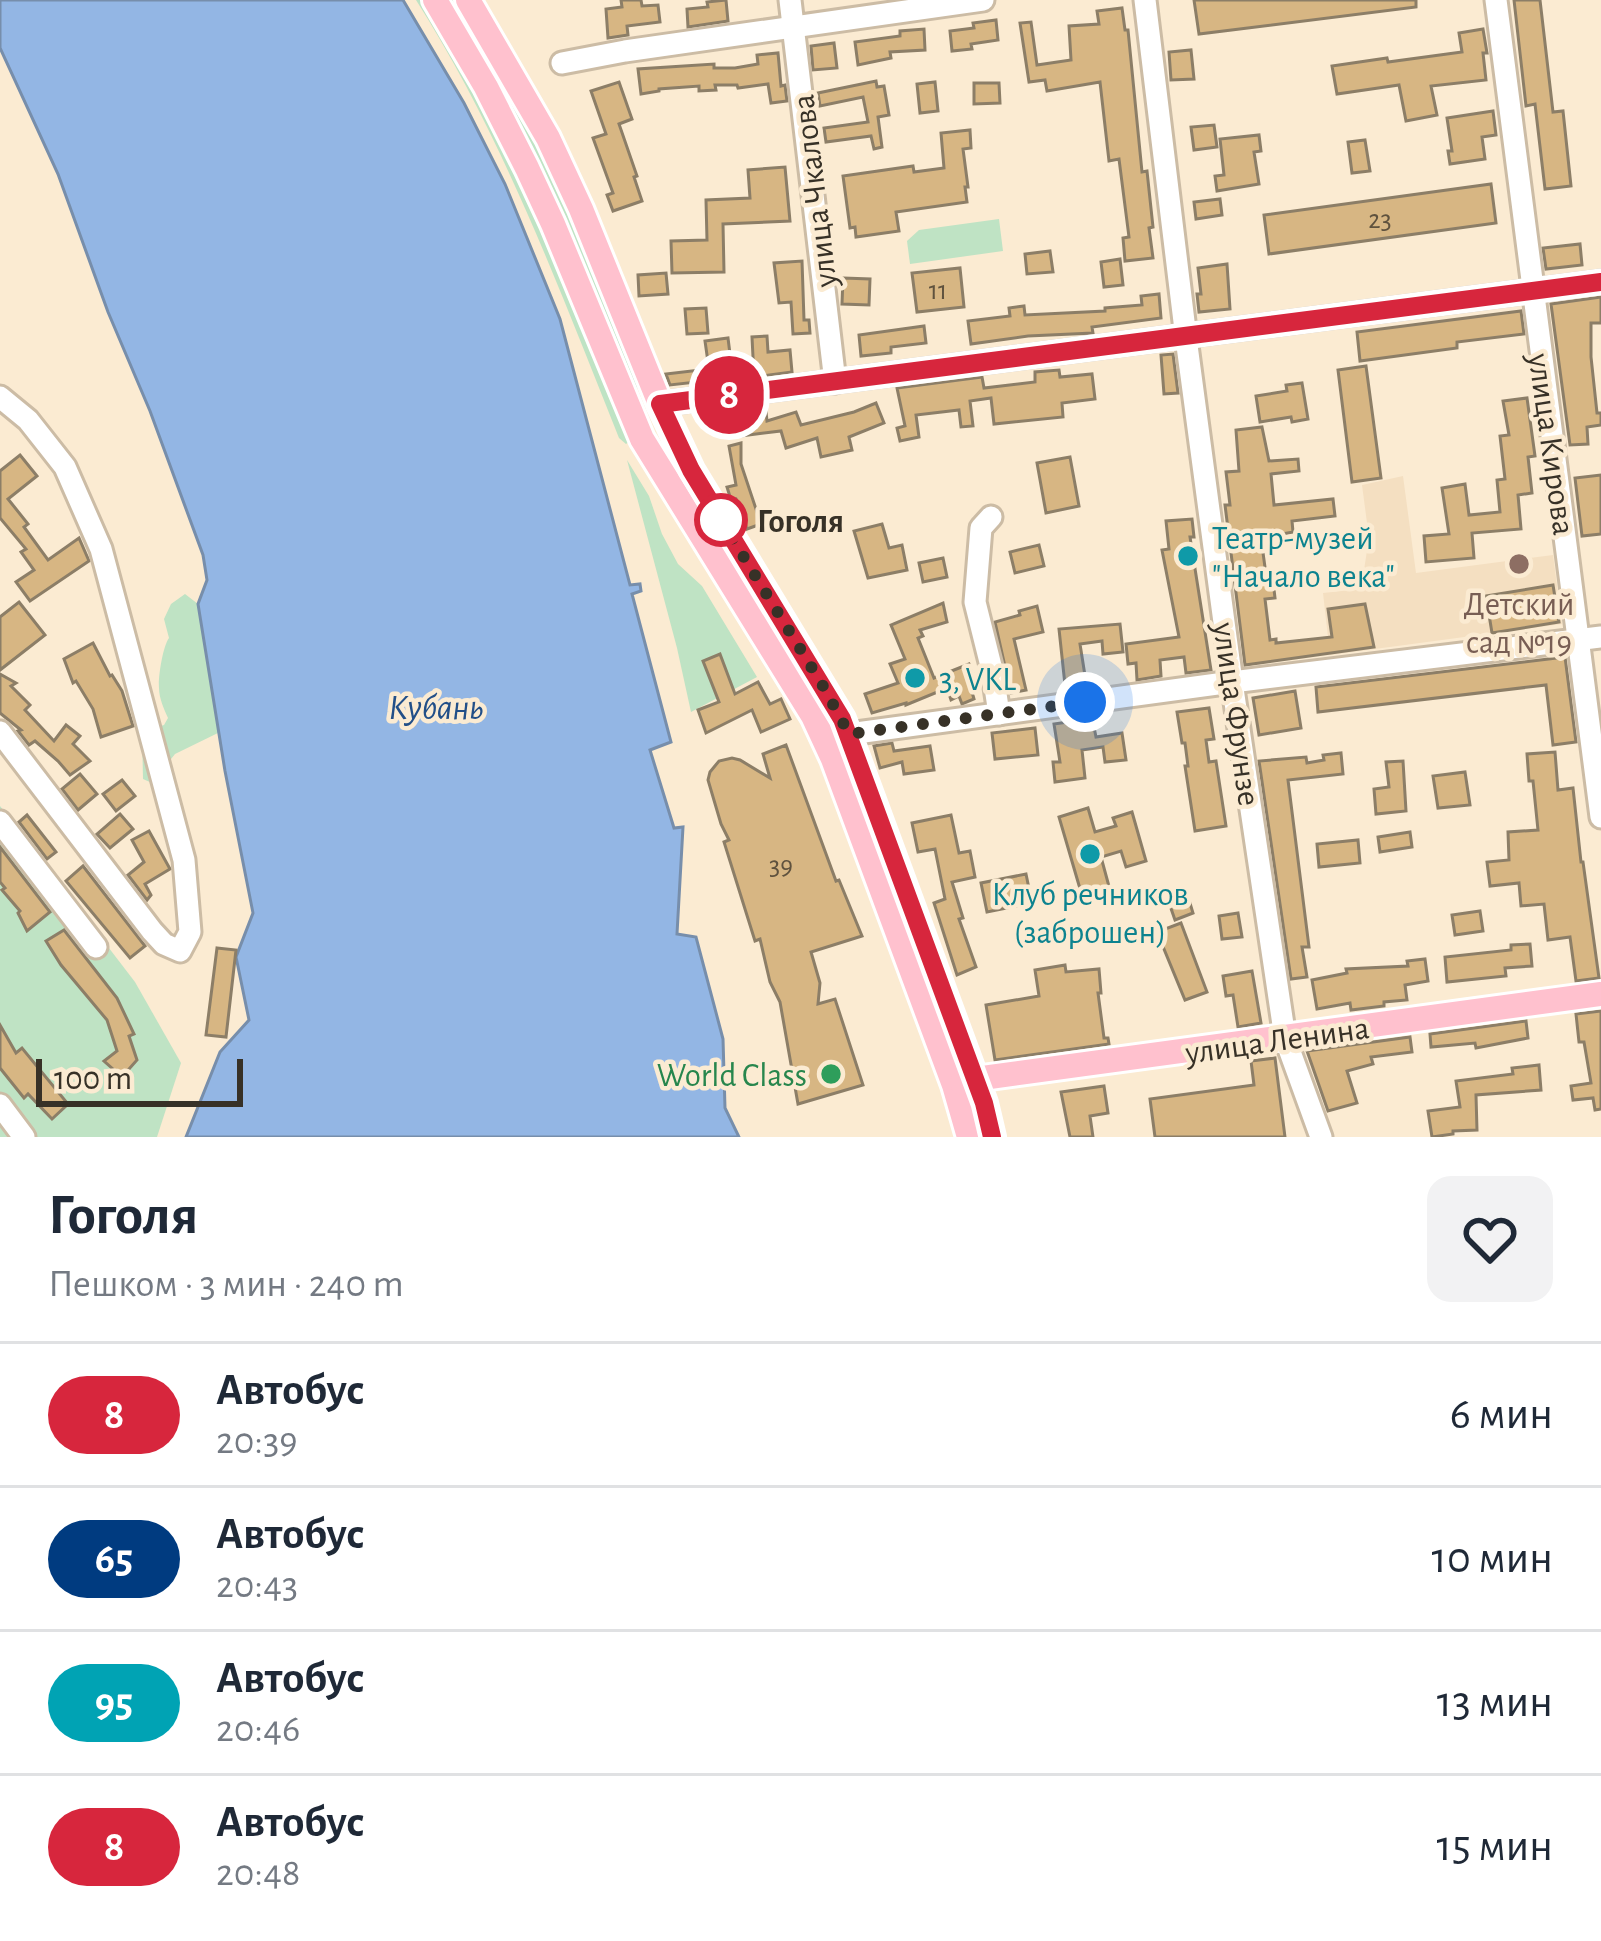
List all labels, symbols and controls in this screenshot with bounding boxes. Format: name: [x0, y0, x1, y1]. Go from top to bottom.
street label: улица Чкалова: [787, 92, 844, 290]
house number: 23: [1368, 206, 1392, 233]
house number: 11: [929, 277, 947, 304]
street label: улица Кирова: [1521, 350, 1580, 537]
line badge: 8: [690, 356, 768, 434]
text: 8: [719, 374, 739, 416]
marker: Гоголя: [696, 495, 746, 545]
place label: Гоголя: [757, 506, 844, 539]
place label: Театр-музей "Начало века": [1212, 523, 1395, 594]
marker: Театр-музей "Начало века": [1175, 543, 1201, 569]
marker: Детский сад №19: [1506, 551, 1532, 577]
place label: Детский сад №19: [1464, 589, 1574, 660]
street label: улица Фрунзе: [1206, 619, 1265, 808]
place label: 3, VKL: [939, 664, 1016, 697]
marker: 3, VKL: [902, 665, 928, 691]
your location: [1055, 672, 1115, 732]
water label: Кубань: [388, 690, 484, 726]
marker: Клуб речников (заброшен): [1077, 841, 1103, 867]
house number: 39: [769, 852, 793, 879]
place label: Клуб речников (заброшен): [992, 879, 1188, 950]
street label: улица Ленина: [1182, 1012, 1371, 1071]
scale bar: [36, 1053, 243, 1106]
place label: World Class: [657, 1060, 807, 1093]
marker: World Class: [818, 1061, 844, 1087]
text: 100 m: [54, 1063, 132, 1096]
button: heart: [1427, 1176, 1553, 1302]
text: Гоголя: [48, 1187, 198, 1244]
text: Пешком · 3 мин · 240 m: [48, 1265, 404, 1304]
text: Автобус: [216, 1368, 365, 1413]
text: 6 мин: [1450, 1392, 1553, 1437]
text: 8: [104, 1394, 124, 1436]
text: 20:39: [216, 1422, 298, 1461]
text: Автобус: [216, 1512, 365, 1557]
text: 10 мин: [1432, 1536, 1553, 1581]
text: 65: [95, 1538, 133, 1580]
text: 20:43: [216, 1566, 298, 1605]
text: Автобус: [216, 1656, 365, 1701]
text: 13 мин: [1437, 1680, 1553, 1725]
text: 95: [95, 1682, 133, 1724]
text: 20:46: [216, 1710, 300, 1749]
text: Автобус: [216, 1800, 365, 1845]
text: 15 мин: [1437, 1824, 1553, 1869]
text: 8: [104, 1826, 124, 1868]
text: 20:48: [216, 1854, 301, 1893]

